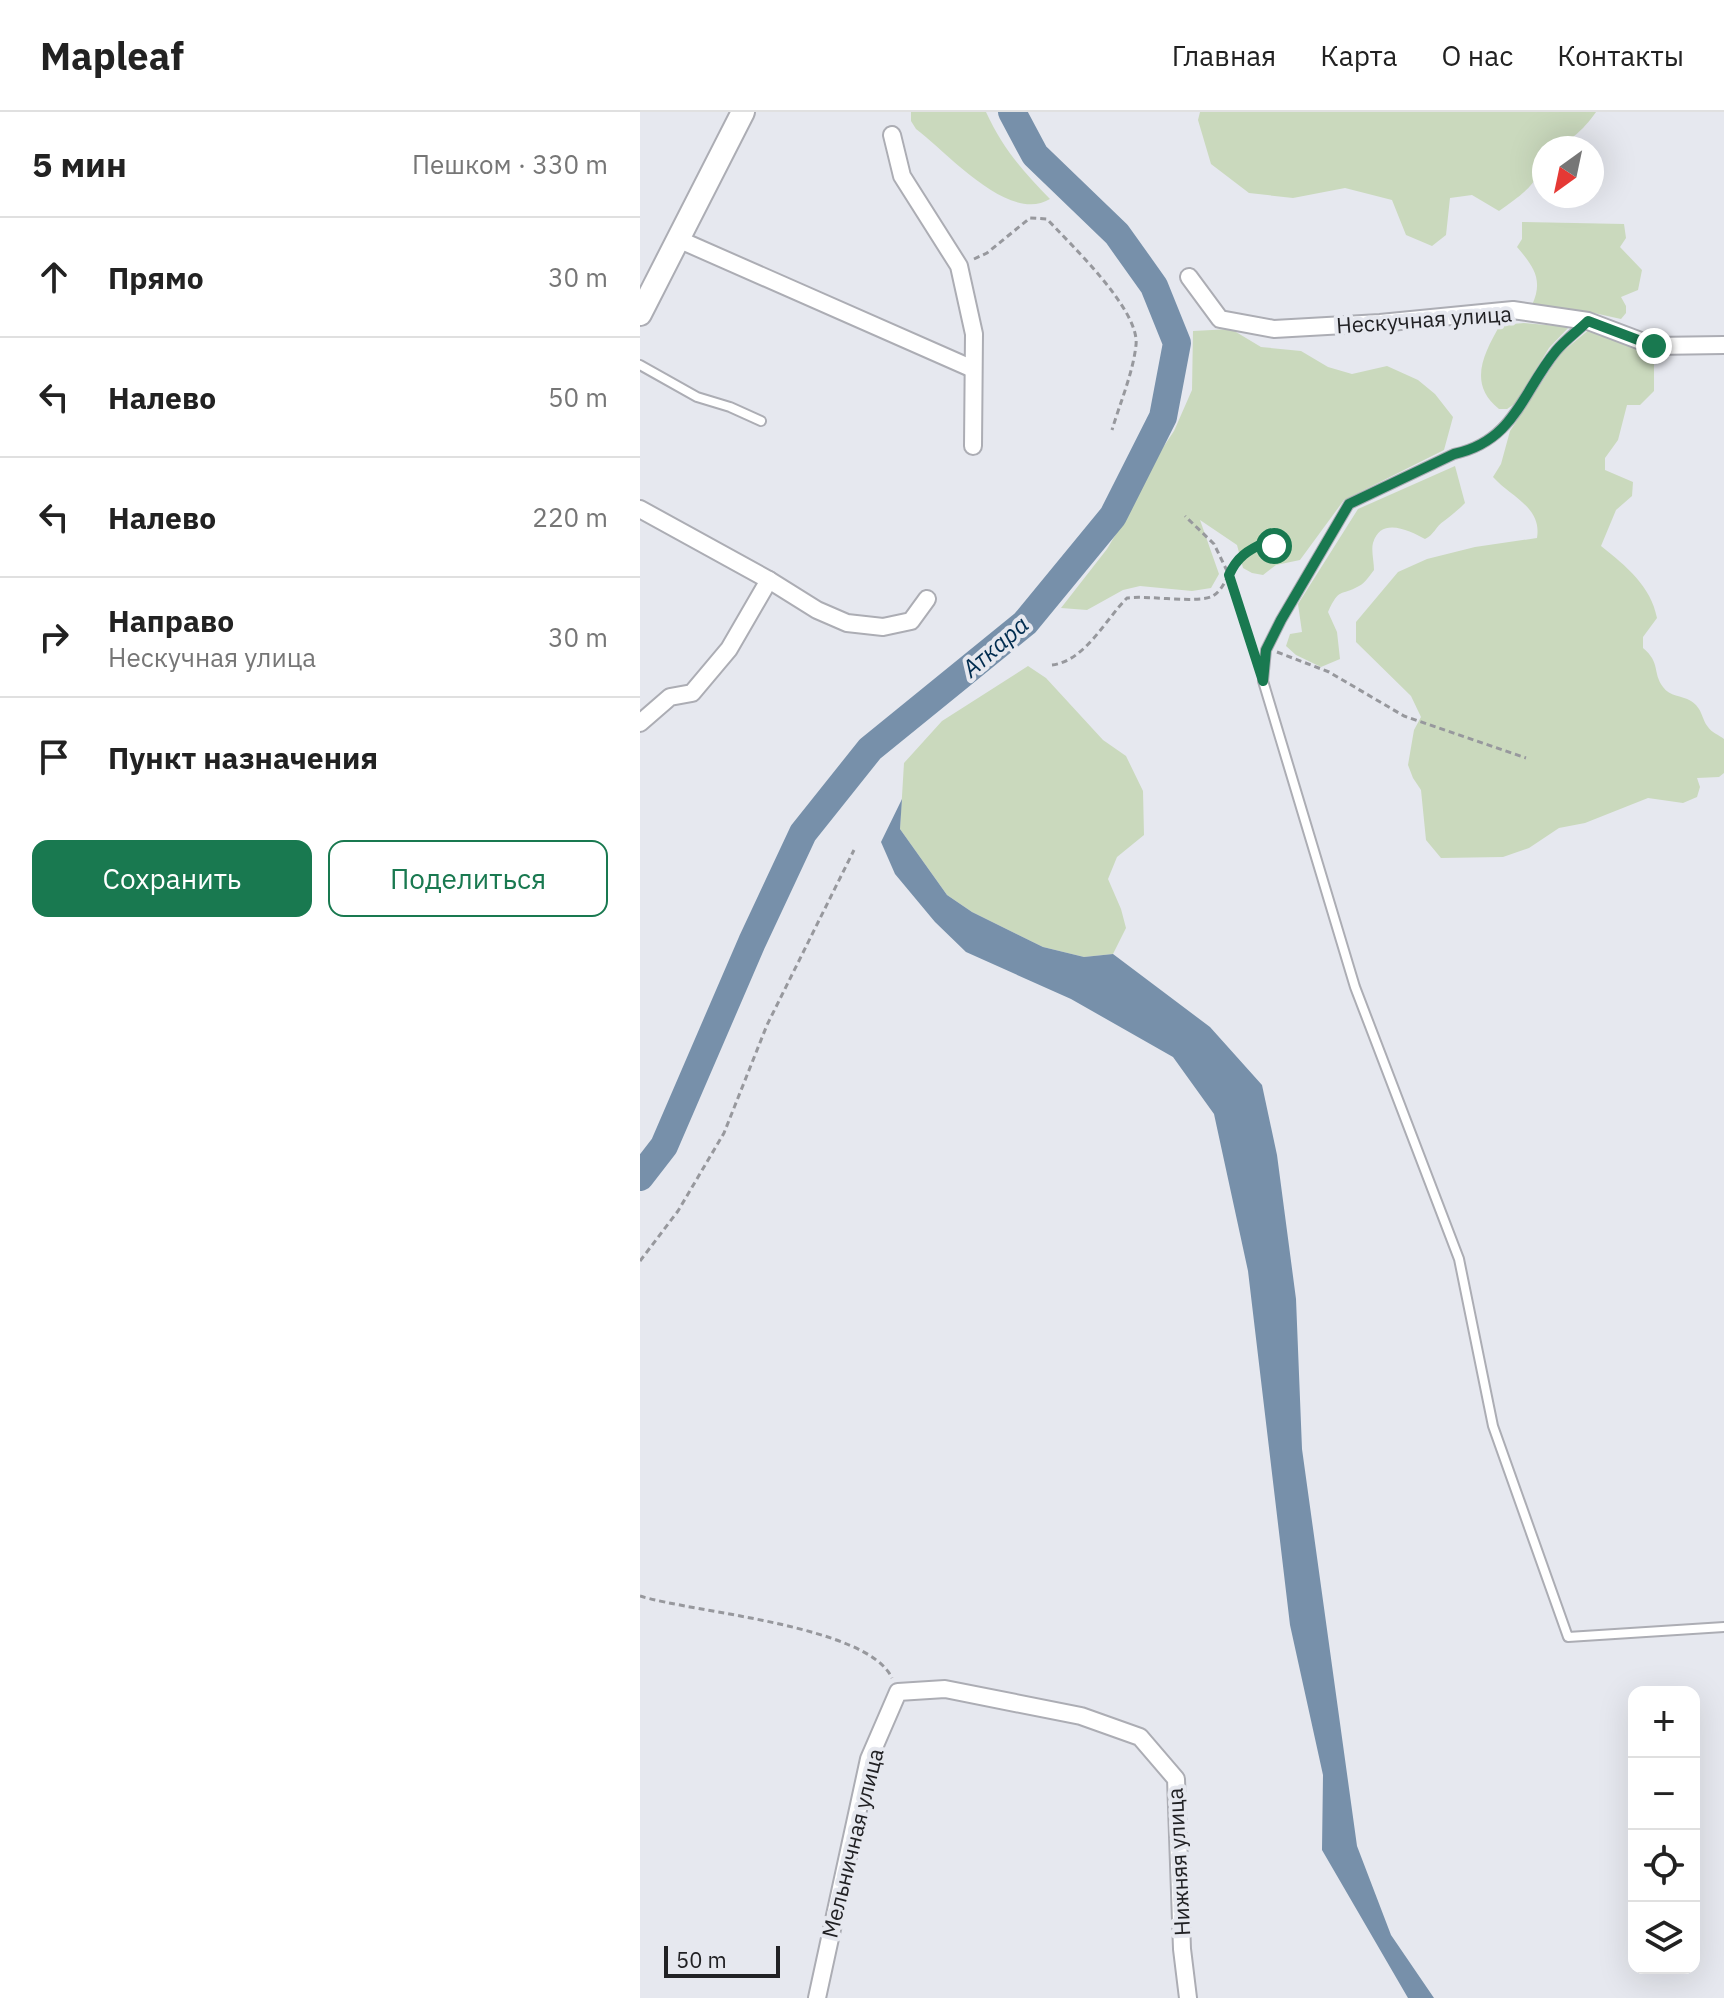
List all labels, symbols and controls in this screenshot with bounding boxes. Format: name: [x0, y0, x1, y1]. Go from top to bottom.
text: Mapleaf: [40, 31, 184, 80]
text: Главная: [1172, 37, 1276, 74]
text: Карта: [1320, 37, 1397, 74]
text: О нас: [1441, 37, 1513, 74]
text: Контакты: [1557, 37, 1684, 74]
north arrow: [1532, 136, 1604, 208]
text: 5 мин: [32, 142, 127, 186]
text: Пешком · 330 m: [412, 147, 608, 181]
icon: ahead: [32, 255, 76, 299]
text: Прямо: [108, 258, 204, 297]
text: 30 m: [548, 260, 608, 294]
street label: Нескучная улица: [1335, 298, 1513, 340]
route end: [1636, 328, 1672, 364]
icon: left: [32, 375, 76, 419]
text: Налево: [108, 378, 216, 417]
text: 50 m: [548, 380, 608, 414]
icon: left: [32, 495, 76, 539]
text: Налево: [108, 498, 216, 537]
text: 220 m: [532, 500, 608, 534]
route start: [1256, 528, 1292, 564]
text: Направо: [108, 601, 234, 640]
water label: Аткара: [954, 608, 1035, 685]
icon: right: [32, 615, 76, 659]
text: 30 m: [548, 620, 608, 654]
text: Нескучная улица: [108, 640, 316, 674]
icon: arrive: [32, 735, 76, 779]
text: Пункт назначения: [108, 738, 378, 777]
button: Сохранить: [32, 840, 312, 917]
button: Поделиться: [328, 840, 608, 917]
map controls: [1628, 1686, 1700, 1974]
button: +: [1628, 1686, 1700, 1758]
street label: Мельничная улица: [814, 1745, 890, 1941]
button: −: [1628, 1758, 1700, 1830]
street label: Нижняя улица: [1160, 1787, 1196, 1937]
button: locate: [1628, 1830, 1700, 1902]
button: layers: [1628, 1902, 1700, 1974]
scale bar: [664, 1942, 780, 1978]
text: 50 m: [676, 1945, 727, 1974]

